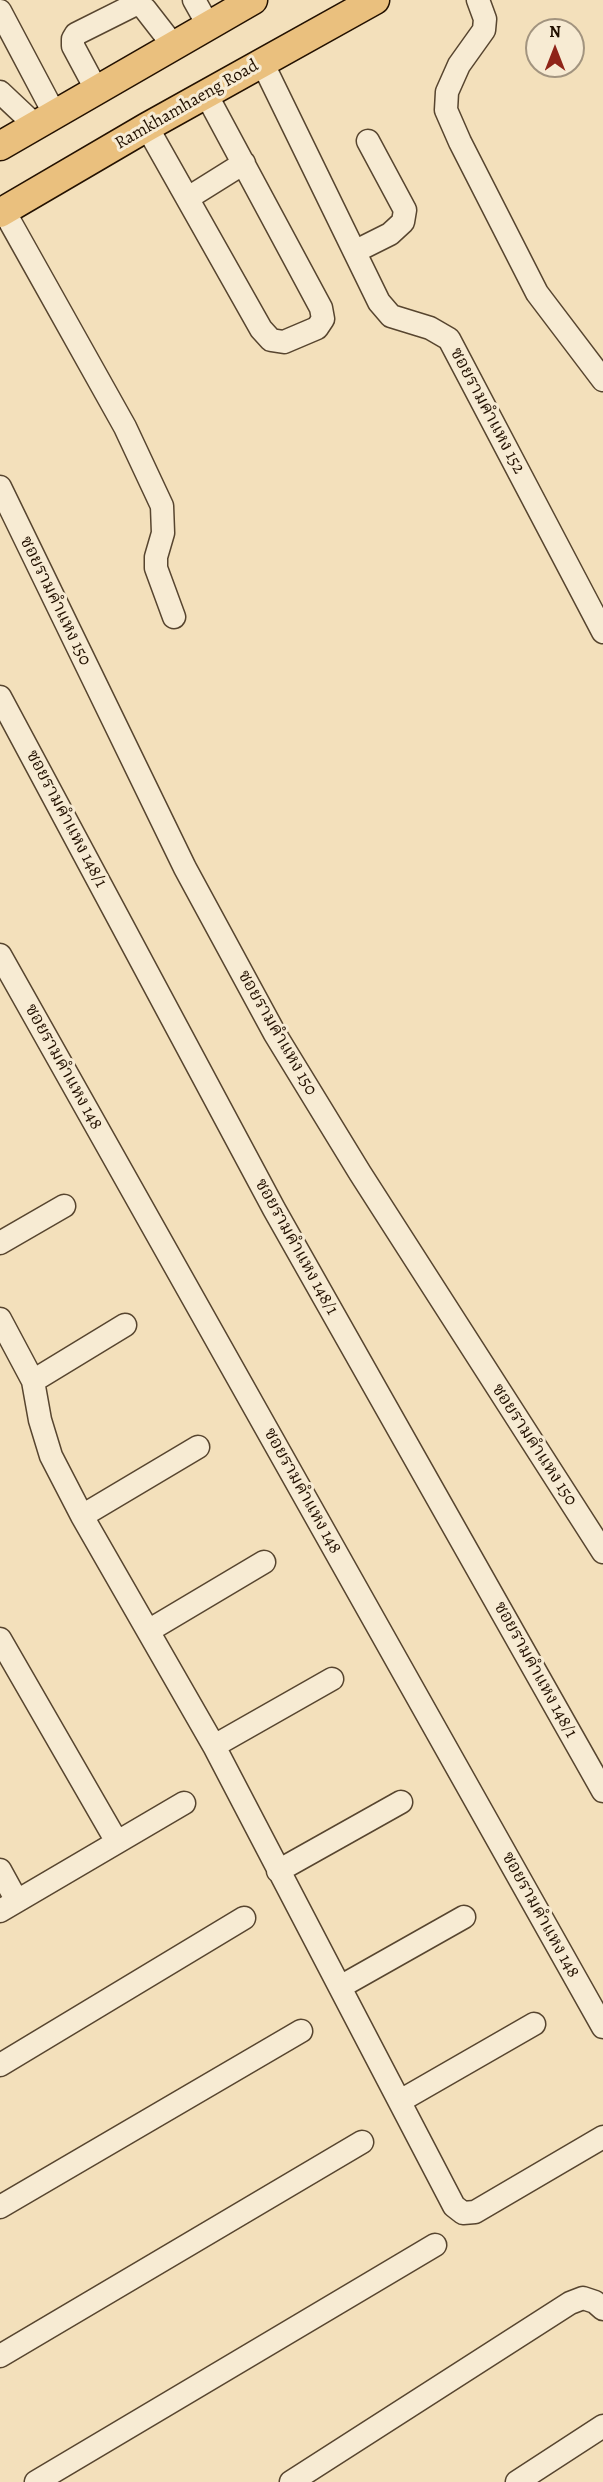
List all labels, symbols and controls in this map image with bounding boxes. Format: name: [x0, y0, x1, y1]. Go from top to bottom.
north arrow: [525, 18, 585, 78]
text: N: [549, 21, 561, 43]
street label: Ramkhamhaeng Road: [111, 55, 263, 155]
street label: ซอยรามคำแหง 152: [445, 344, 529, 478]
street label: ซอยรามคำแหง 150: [14, 533, 96, 669]
street label: ซอยรามคำแหง 148/1: [21, 747, 111, 891]
street label: ซอยรามคำแหง 150: [232, 967, 322, 1099]
street label: ซอยรามคำแหง 148: [19, 1000, 107, 1134]
street label: ซอยรามคำแหง 148/1: [250, 1175, 342, 1319]
street label: ซอยรามคำแหง 150: [487, 1380, 581, 1510]
street label: ซอยรามคำแหง 148: [258, 1424, 346, 1558]
street label: ซอยรามคำแหง 148/1: [489, 1598, 581, 1742]
street label: ซอยรามคำแหง 148: [496, 1848, 584, 1982]

